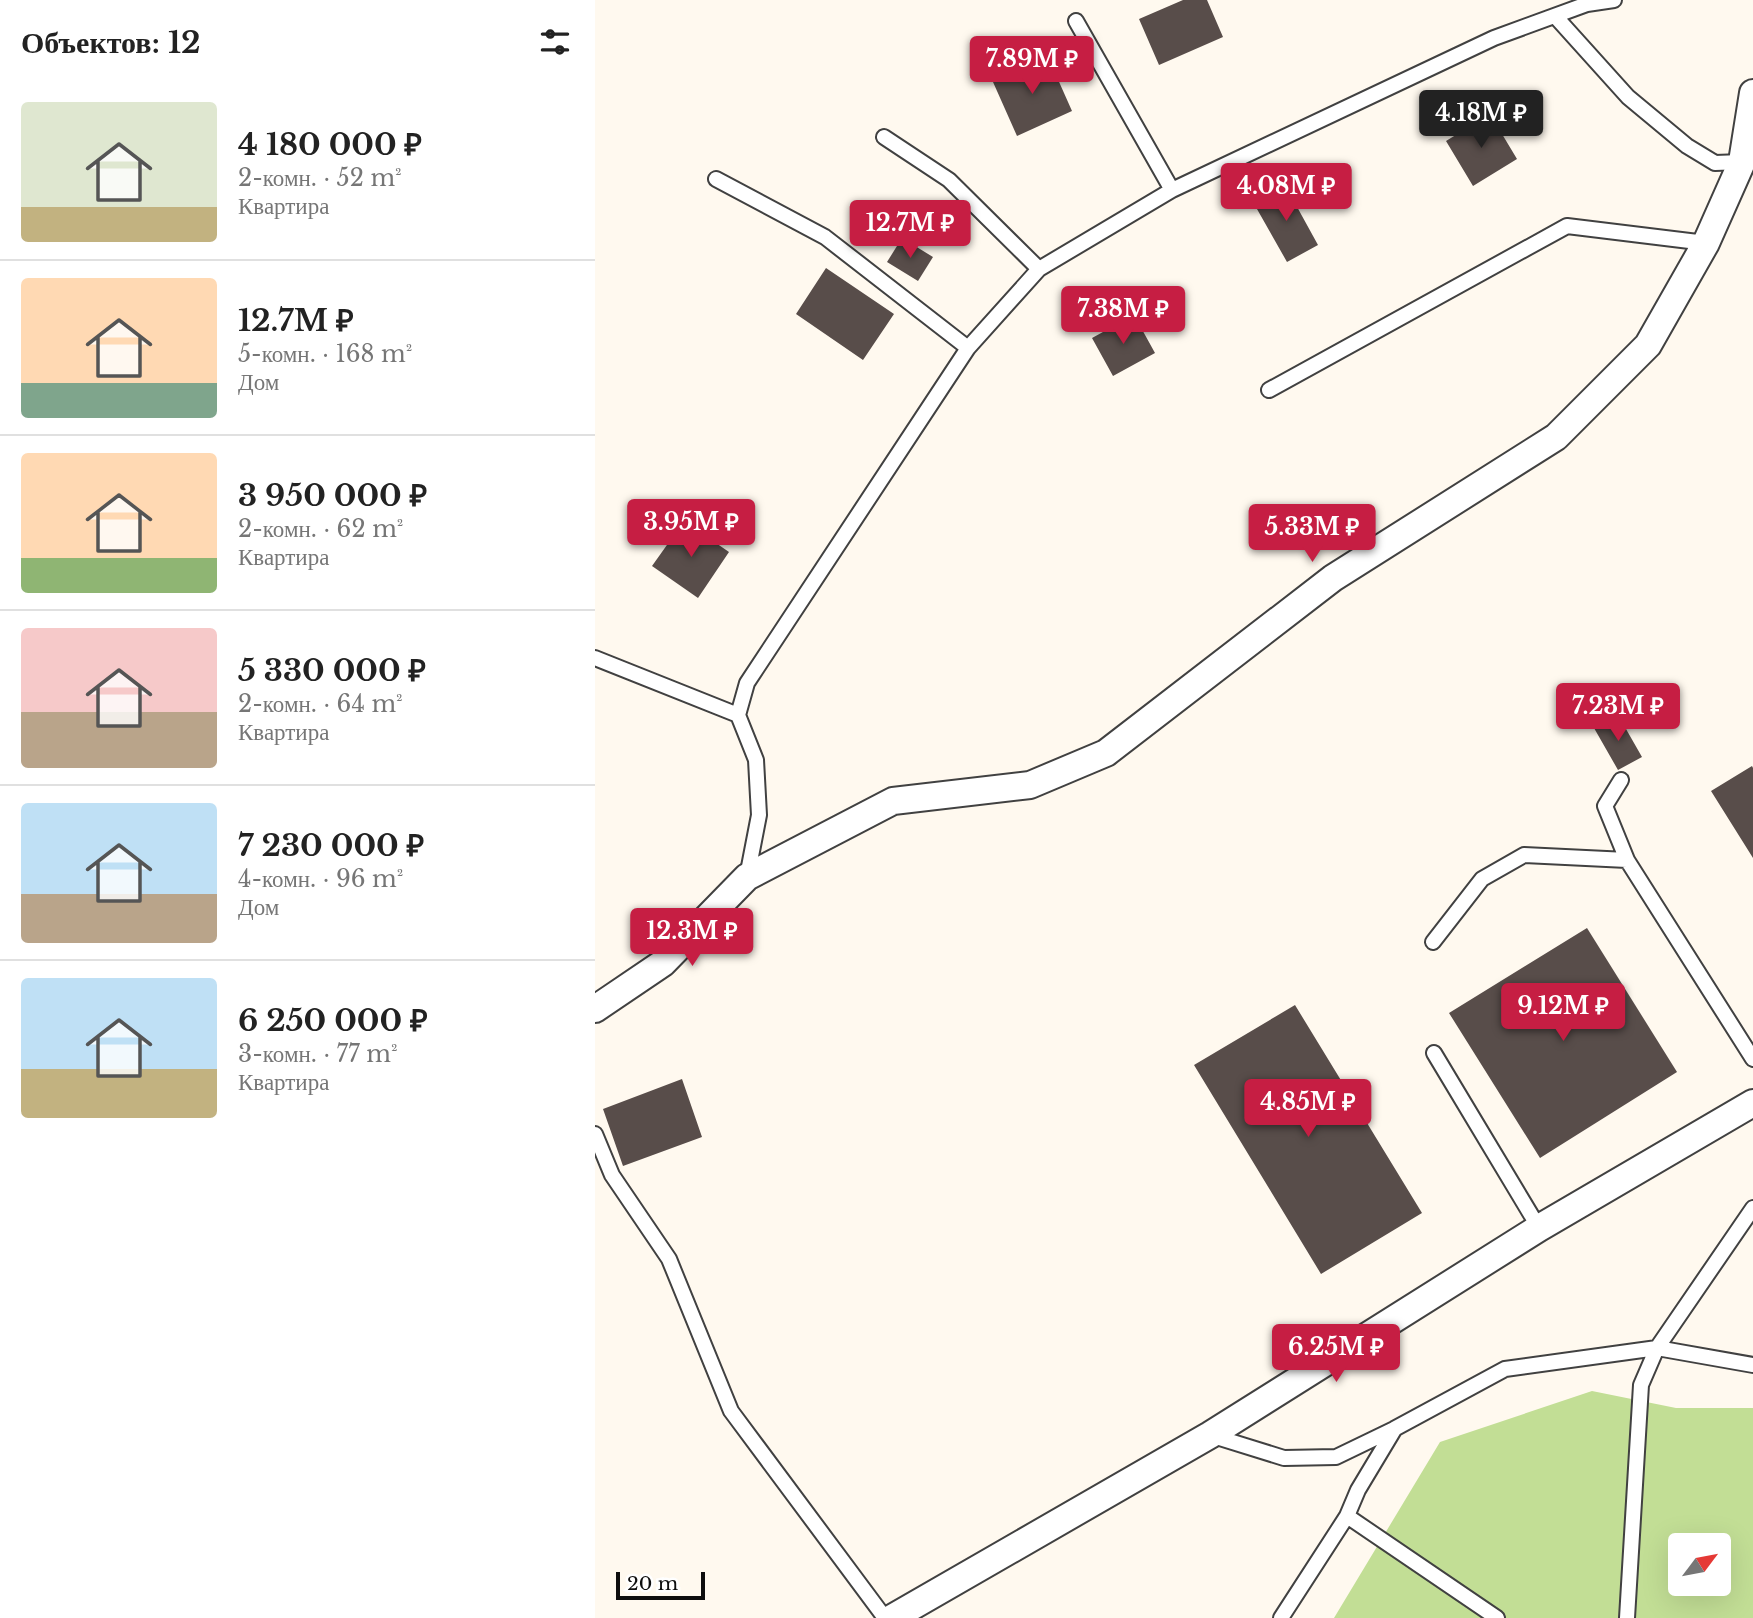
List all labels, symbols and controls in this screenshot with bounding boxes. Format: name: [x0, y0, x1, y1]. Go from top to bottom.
icon: filters: [536, 23, 574, 61]
text: Объектов: 12: [21, 24, 201, 61]
pin: 7.89M ₽: [967, 36, 1097, 96]
text: 7.89M ₽: [986, 45, 1078, 73]
pin: 4.18M ₽: [1416, 90, 1546, 150]
text: 4.18M ₽: [1435, 99, 1527, 127]
text: 4 180 000 ₽: [238, 126, 422, 163]
icon: home: [77, 130, 161, 214]
text: 2-комн. · 52 m²: [238, 164, 402, 192]
pin: 4.08M ₽: [1221, 164, 1351, 223]
text: 4.08M ₽: [1237, 172, 1335, 200]
text: Квартира: [238, 192, 329, 220]
pin: 12.7M ₽: [845, 201, 975, 260]
text: 12.7M ₽: [866, 209, 954, 237]
pin: 7.38M ₽: [1058, 286, 1188, 346]
text: 7.38M ₽: [1077, 295, 1169, 323]
text: 12.7M ₽: [238, 302, 354, 339]
icon: home: [77, 306, 161, 390]
text: 5-комн. · 168 m²: [238, 340, 412, 368]
text: Дом: [238, 368, 279, 396]
text: 3 950 000 ₽: [238, 477, 427, 514]
icon: home: [77, 481, 161, 565]
pin: 3.95M ₽: [626, 500, 756, 559]
pin: 5.33M ₽: [1247, 504, 1377, 564]
text: 3.95M ₽: [643, 508, 739, 536]
text: 5.33M ₽: [1265, 513, 1359, 541]
text: 2-комн. · 62 m²: [238, 515, 403, 543]
text: Квартира: [238, 543, 329, 571]
text: 5 330 000 ₽: [238, 652, 426, 689]
icon: home: [77, 656, 161, 740]
pin: 7.23M ₽: [1553, 684, 1683, 743]
text: 2-комн. · 64 m²: [238, 690, 403, 718]
text: 7.23M ₽: [1572, 692, 1664, 720]
text: Квартира: [238, 718, 329, 746]
text: 7 230 000 ₽: [238, 827, 424, 864]
icon: home: [77, 831, 161, 915]
text: 4-комн. · 96 m²: [238, 865, 403, 893]
text: Дом: [238, 893, 279, 921]
pin: 12.3M ₽: [627, 908, 757, 968]
text: 12.3M ₽: [646, 917, 738, 945]
pin: 9.12M ₽: [1498, 984, 1628, 1043]
text: 9.12M ₽: [1517, 992, 1609, 1020]
text: 6 250 000 ₽: [238, 1002, 428, 1039]
icon: home: [77, 1006, 161, 1090]
text: 3-комн. · 77 m²: [238, 1040, 398, 1068]
text: Квартира: [238, 1068, 329, 1096]
pin: 4.85M ₽: [1243, 1080, 1373, 1139]
text: 4.85M ₽: [1260, 1088, 1356, 1116]
pin: 6.25M ₽: [1271, 1324, 1401, 1384]
text: 6.25M ₽: [1288, 1333, 1384, 1361]
north arrow: [1668, 1533, 1731, 1596]
map controls: [1668, 1533, 1731, 1596]
scale bar: [616, 1569, 705, 1601]
text: 20 m: [627, 1572, 678, 1595]

